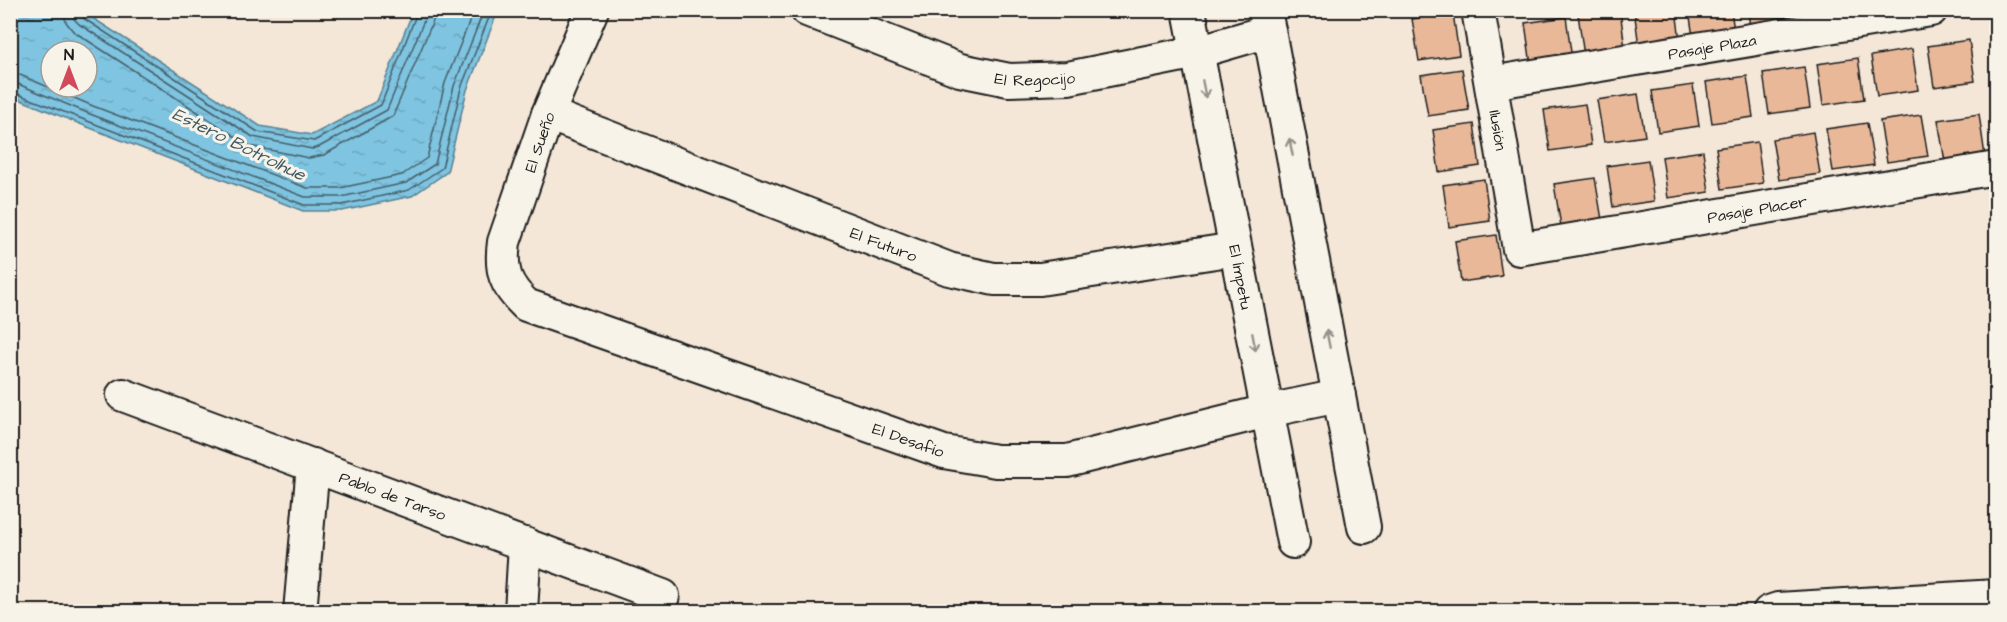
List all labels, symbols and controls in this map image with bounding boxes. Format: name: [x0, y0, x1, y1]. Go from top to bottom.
street label: Pasaje Plaza: [1666, 29, 1758, 65]
north arrow: [39, 39, 99, 99]
text: N: [64, 44, 74, 66]
street label: El Regocijo: [992, 67, 1077, 92]
one-way arrow: [1199, 78, 1210, 98]
water label: Estero Botrolhue: [168, 101, 310, 188]
street label: El Sueño: [519, 109, 561, 175]
street label: Ilusión: [1483, 109, 1512, 152]
one-way arrow: [1285, 138, 1296, 157]
street label: Pasaje Placer: [1706, 190, 1809, 229]
street label: El Futuro: [847, 222, 920, 268]
street label: El Ímpetu: [1223, 243, 1257, 311]
one-way arrow: [1322, 329, 1333, 349]
one-way arrow: [1249, 331, 1260, 351]
street label: El Desafío: [869, 418, 947, 463]
street label: Pablo de Tarso: [336, 466, 449, 526]

